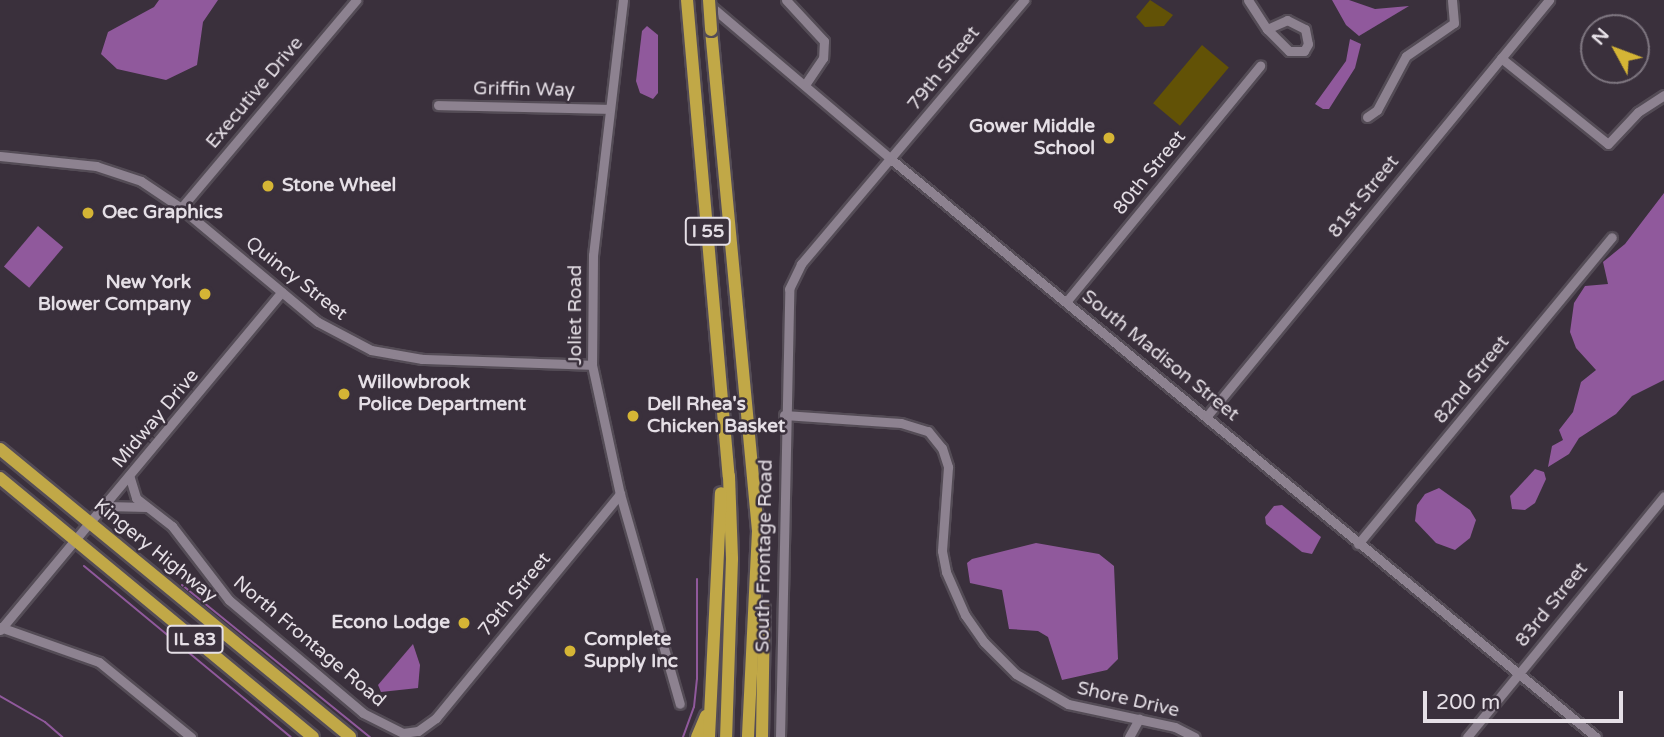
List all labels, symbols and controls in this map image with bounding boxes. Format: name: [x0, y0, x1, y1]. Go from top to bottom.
north arrow: [1580, 14, 1650, 84]
street label: 79th Street: [903, 22, 985, 116]
text: N: [1587, 24, 1614, 50]
street label: Executive Drive: [202, 32, 308, 154]
street label: Griffin Way: [473, 78, 575, 102]
place label: Gower Middle School: [969, 116, 1095, 160]
street label: 80th Street: [1109, 126, 1191, 220]
marker: Gower Middle School: [1101, 130, 1117, 146]
street label: 81st Street: [1324, 151, 1404, 243]
place label: Stone Wheel: [282, 175, 396, 197]
marker: Stone Wheel: [260, 178, 276, 194]
place label: Oec Graphics: [102, 202, 223, 224]
marker: Oec Graphics: [80, 205, 96, 221]
road number: I 55: [684, 216, 732, 246]
street label: Quincy Street: [241, 232, 351, 326]
street label: Joliet Road: [565, 265, 587, 365]
place label: New York Blower Company: [38, 272, 191, 316]
marker: New York Blower Company: [197, 286, 213, 302]
street label: South Madison Street: [1077, 286, 1243, 426]
street label: 82nd Street: [1430, 331, 1514, 429]
street label: Midway Drive: [108, 365, 204, 473]
place label: Willowbrook Police Department: [358, 372, 526, 416]
marker: Willowbrook Police Department: [336, 386, 352, 402]
place label: Dell Rhea's Chicken Basket: [647, 394, 785, 438]
marker: Dell Rhea's Chicken Basket: [625, 408, 641, 424]
street label: South Frontage Road: [752, 459, 778, 653]
street label: Kingery Highway: [89, 494, 221, 608]
street label: 79th Street: [474, 548, 556, 642]
street label: 83rd Street: [1511, 558, 1593, 652]
street label: North Frontage Road: [228, 572, 390, 712]
place label: Econo Lodge: [331, 612, 450, 634]
marker: Econo Lodge: [456, 615, 472, 631]
road number: IL 83: [165, 624, 225, 654]
place label: Complete Supply Inc: [584, 629, 678, 673]
marker: Complete Supply Inc: [562, 643, 578, 659]
street label: Shore Drive: [1075, 677, 1181, 723]
scale bar: [1426, 678, 1626, 722]
text: 200 m: [1436, 690, 1500, 715]

